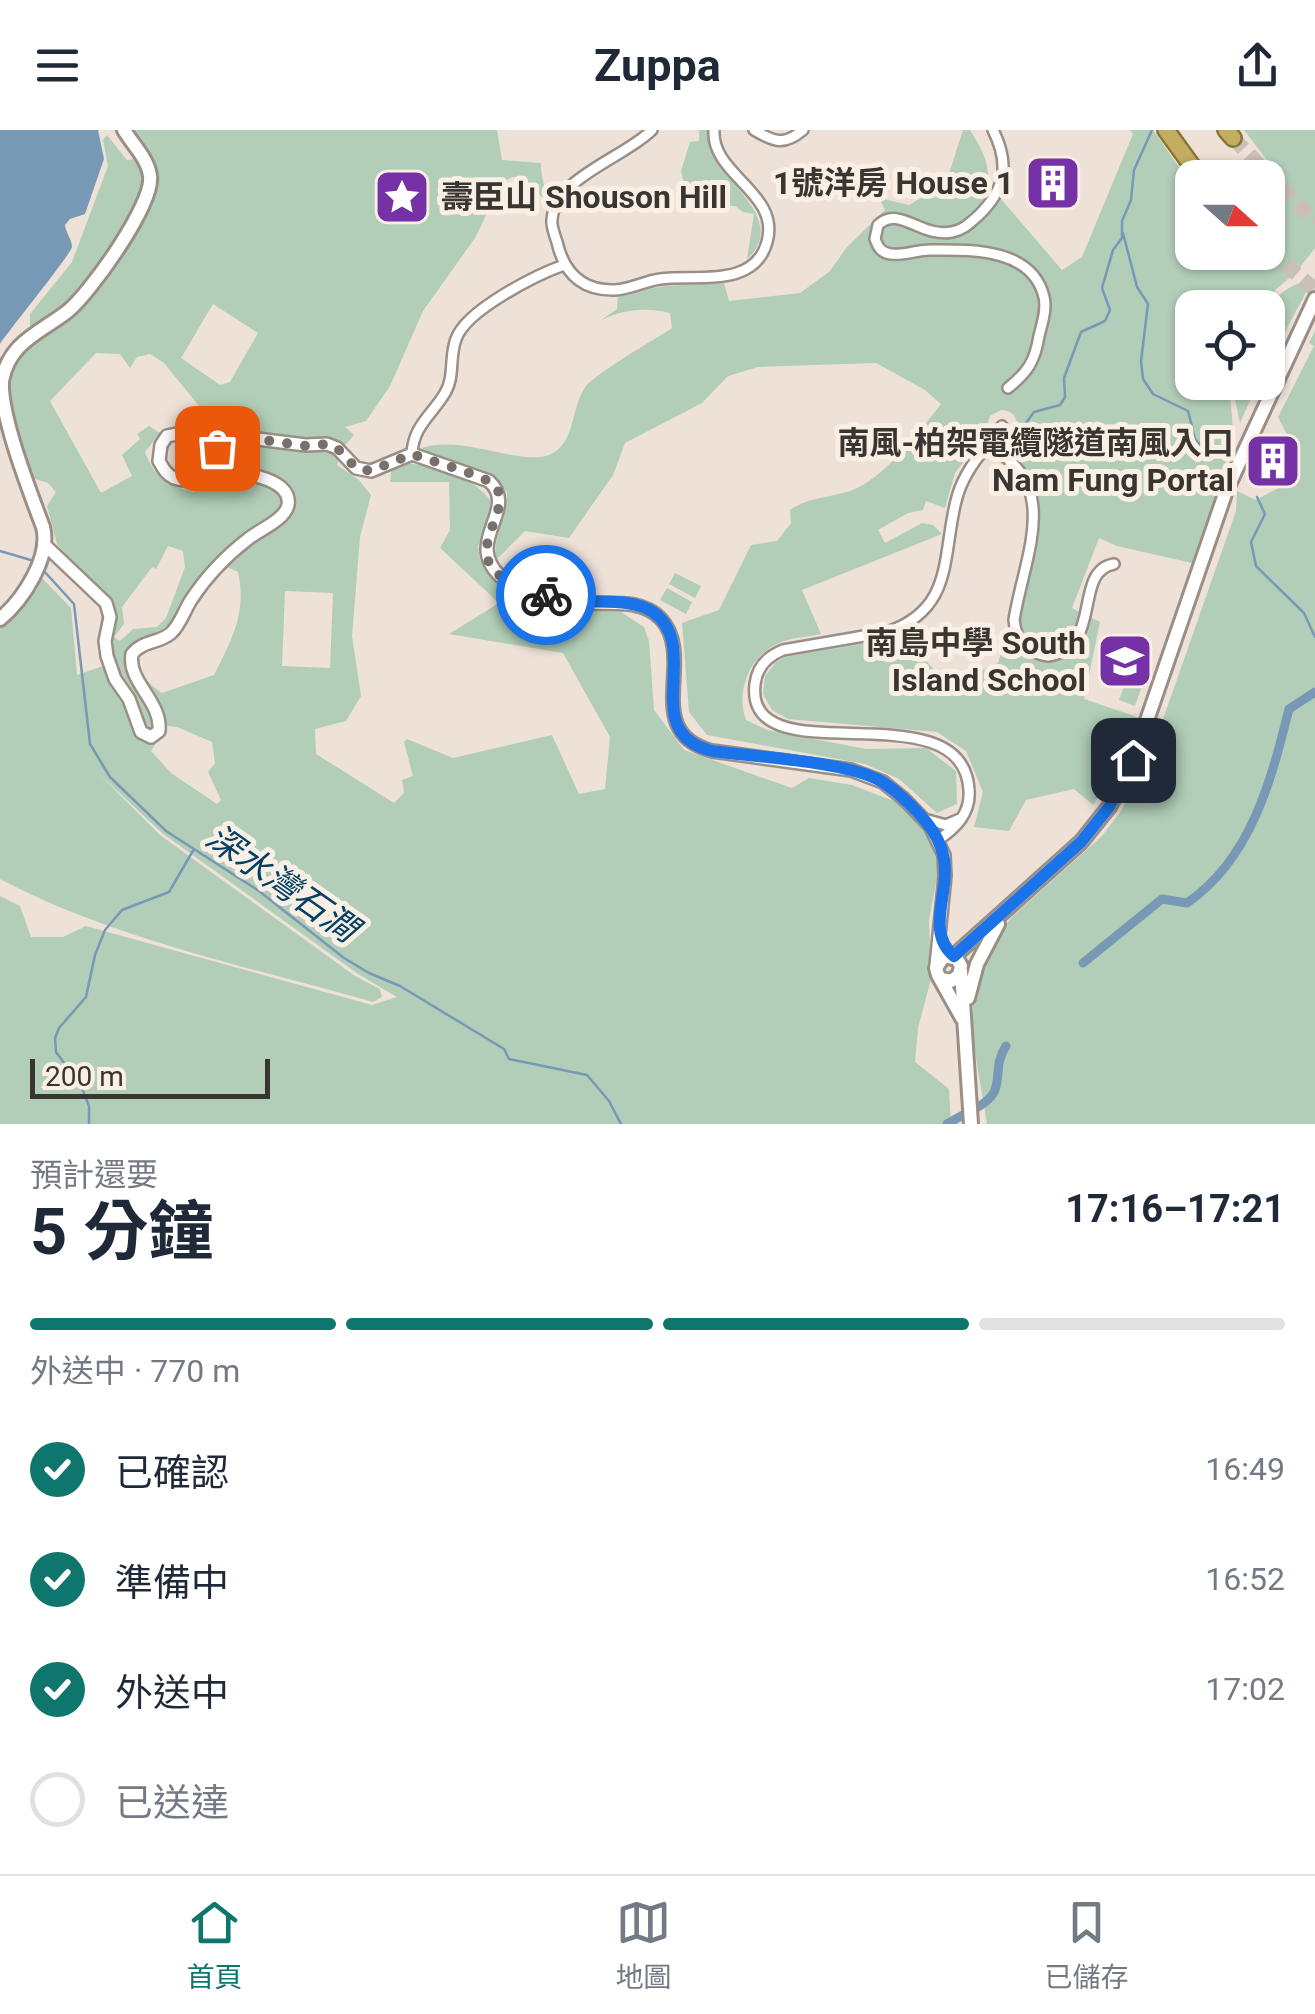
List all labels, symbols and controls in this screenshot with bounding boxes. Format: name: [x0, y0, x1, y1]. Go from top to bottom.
icon: menu: [30, 38, 85, 93]
icon: share: [1230, 38, 1285, 93]
text: Zuppa: [594, 39, 721, 92]
building icon: 1號洋房 House 1: [1023, 153, 1083, 213]
north arrow: [1175, 160, 1285, 270]
map controls: [1175, 160, 1285, 400]
place label: 1號洋房 House 1: [773, 164, 1014, 202]
place icon: 壽臣山 Shouson Hill: [372, 167, 432, 227]
place label: 壽臣山 Shouson Hill: [441, 178, 727, 216]
button: locate: [1175, 290, 1285, 400]
pin: [175, 406, 260, 491]
icon: bag: [190, 421, 245, 476]
place label: 南風-柏架電纜隧道南風入口 Nam Fung Portal: [837, 424, 1234, 499]
building icon: 南風-柏架電纜隧道南風入口 Nam Fung Portal: [1243, 431, 1303, 491]
courier: [496, 545, 596, 645]
icon: bike: [519, 568, 574, 623]
place label: 南島中學 South Island School: [866, 624, 1086, 699]
school or university icon: 南島中學 South Island School: [1095, 631, 1155, 691]
pin: [1091, 718, 1176, 803]
icon: home: [1106, 733, 1161, 788]
water label: 深水灣石澗: [198, 816, 369, 953]
scale bar: [30, 1054, 270, 1098]
text: 200 m: [45, 1060, 124, 1093]
text: 預計還要: [30, 1156, 158, 1194]
text: 17:16–17:21: [1065, 1187, 1285, 1231]
text: 5 分鐘: [30, 1194, 213, 1270]
text: 外送中 · 770 m: [30, 1352, 240, 1390]
icon: check: [30, 1442, 85, 1497]
text: 16:49: [1205, 1450, 1285, 1488]
text: 已確認: [115, 1451, 229, 1495]
icon: check: [30, 1552, 85, 1607]
text: 16:52: [1205, 1560, 1285, 1598]
text: 準備中: [115, 1561, 229, 1605]
icon: check: [30, 1662, 85, 1717]
text: 17:02: [1205, 1670, 1285, 1708]
text: 外送中: [115, 1671, 229, 1715]
text: 已送達: [115, 1781, 229, 1825]
tab: 首頁: [186, 1895, 243, 1995]
tab: 地圖: [615, 1895, 672, 1995]
tab: 已儲存: [1044, 1895, 1129, 1995]

